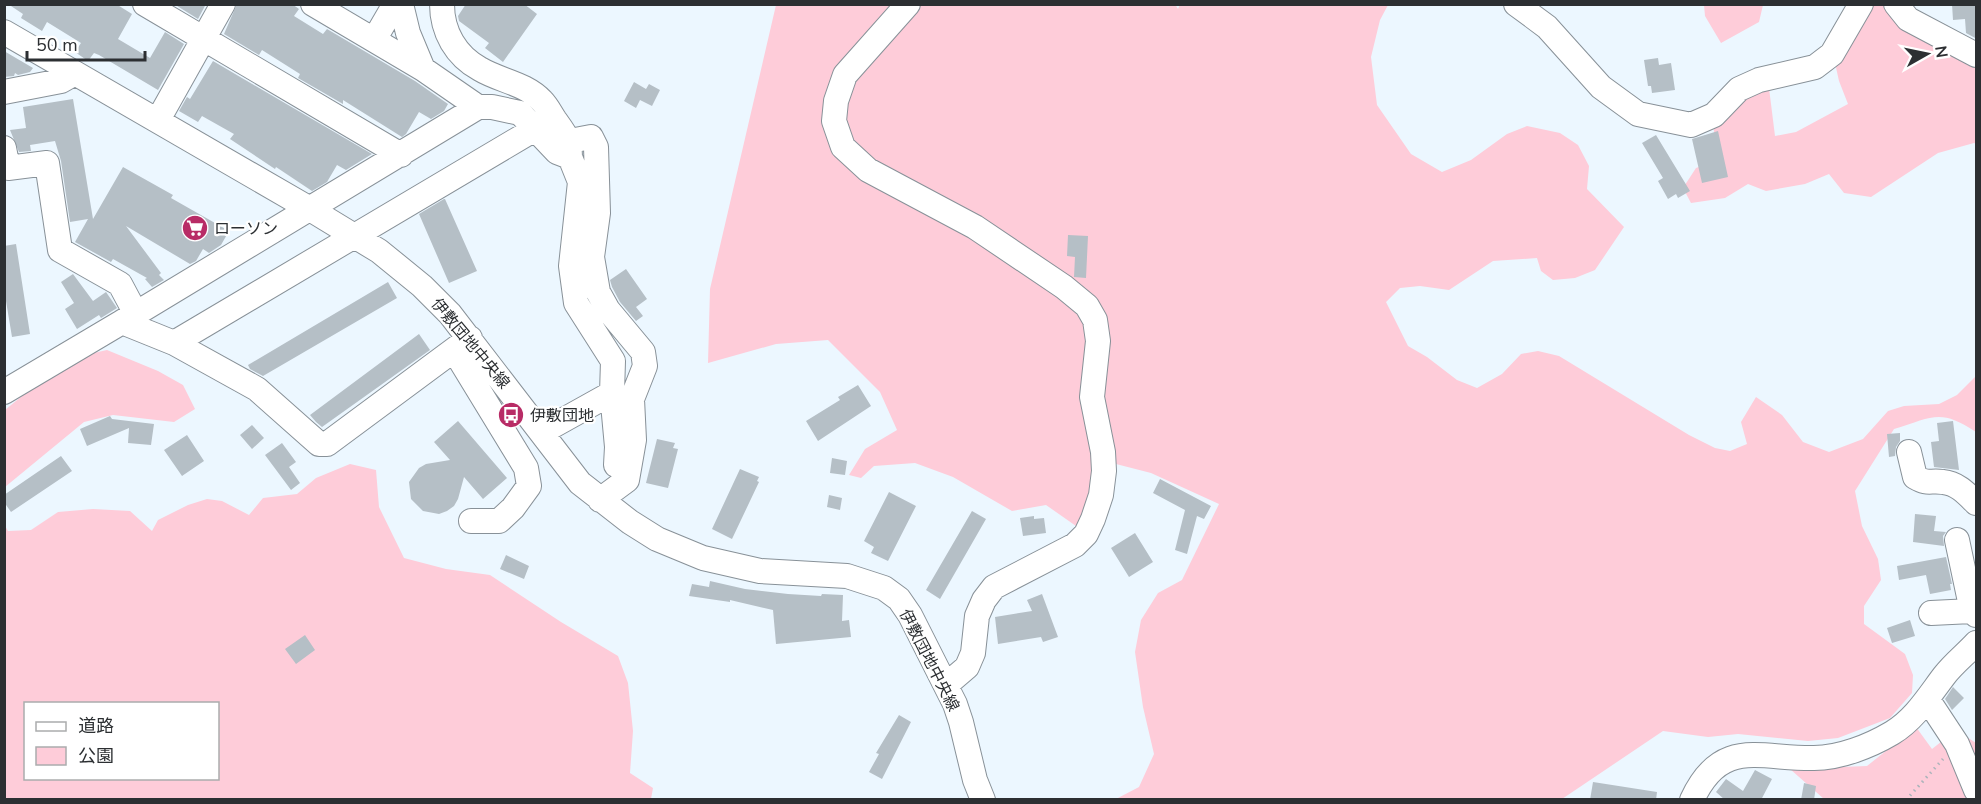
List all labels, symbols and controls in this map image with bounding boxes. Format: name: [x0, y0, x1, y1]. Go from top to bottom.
scale bar: [27, 24, 146, 62]
north arrow: [1897, 24, 1957, 84]
text: 50 m: [36, 33, 78, 57]
text: N: [1929, 44, 1953, 59]
supermarket icon: ローソン: [180, 213, 210, 243]
place label: ローソン: [214, 218, 278, 240]
street label: 伊敷団地中央線: [426, 294, 515, 394]
bus stop icon: 伊敷団地: [496, 400, 526, 430]
place label: 伊敷団地: [530, 405, 594, 427]
street label: 伊敷団地中央線: [894, 606, 964, 715]
legend: [24, 702, 219, 780]
text: 道路: [78, 714, 114, 738]
text: 公園: [78, 744, 114, 768]

